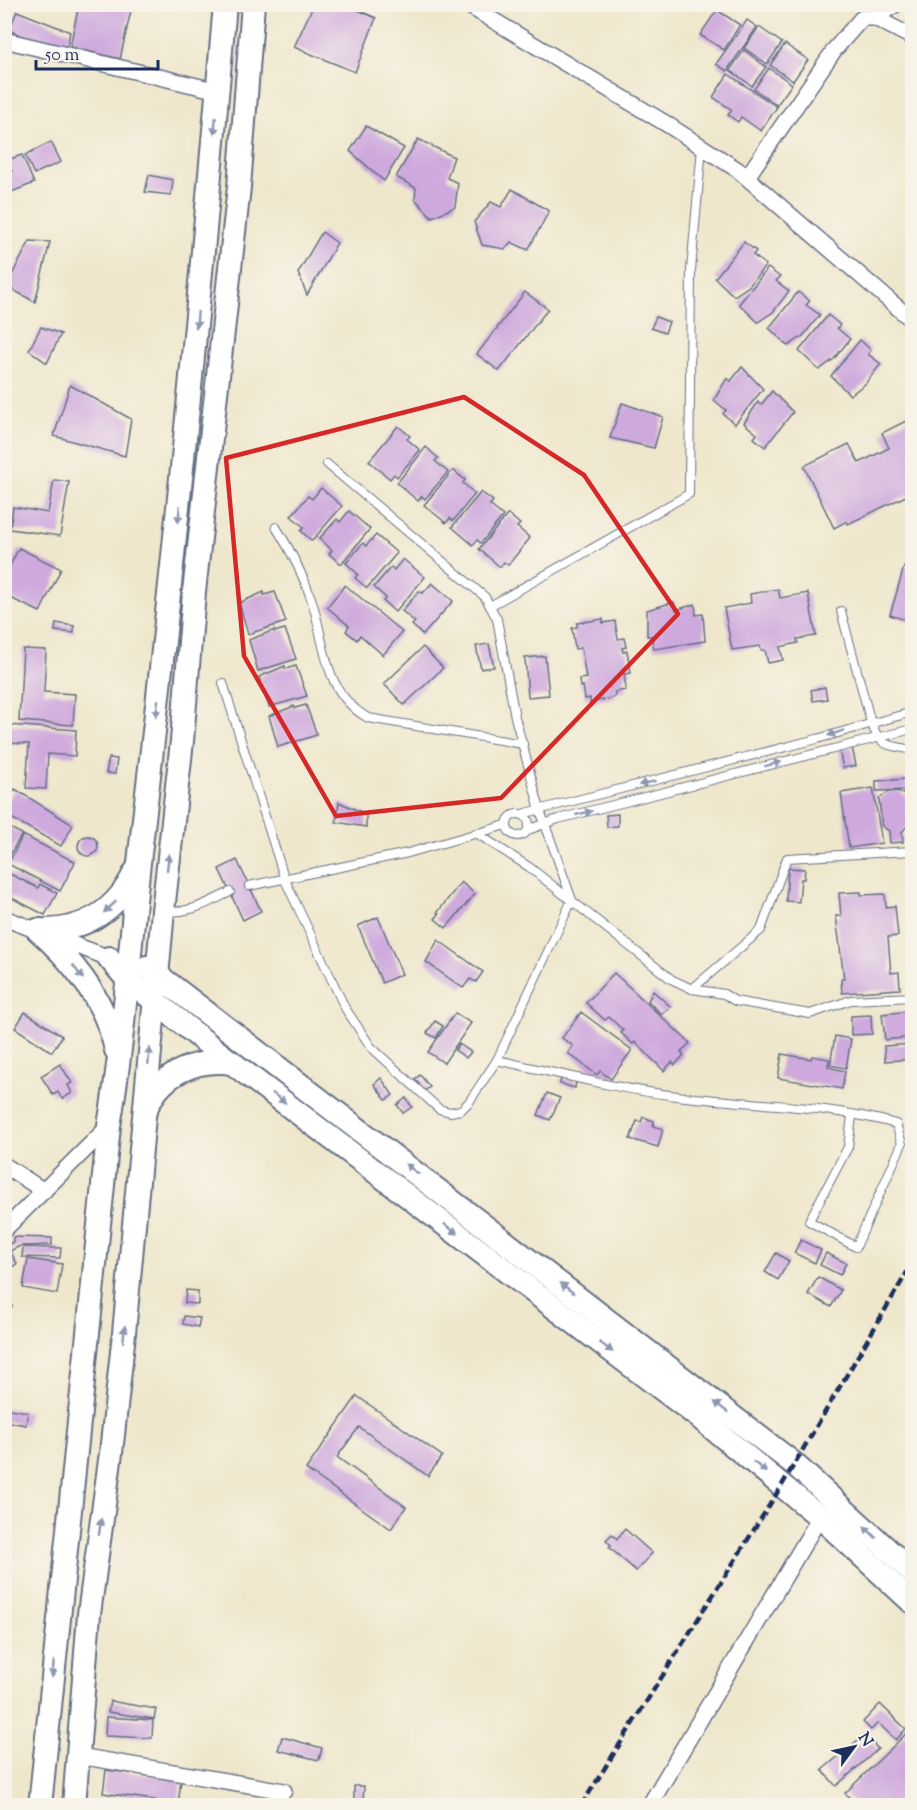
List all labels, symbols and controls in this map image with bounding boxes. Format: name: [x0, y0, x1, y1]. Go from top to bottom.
scale bar: [36, 33, 158, 71]
text: 50 m: [44, 43, 80, 69]
one-way arrow: [210, 116, 220, 135]
one-way arrow: [192, 310, 202, 329]
one-way arrow: [174, 504, 184, 523]
one-way arrow: [152, 698, 162, 717]
one-way arrow: [827, 729, 845, 738]
one-way arrow: [763, 758, 782, 768]
one-way arrow: [638, 779, 656, 788]
one-way arrow: [575, 808, 593, 818]
one-way arrow: [164, 852, 173, 871]
one-way arrow: [103, 900, 118, 913]
one-way arrow: [72, 964, 85, 980]
one-way arrow: [145, 1047, 154, 1066]
one-way arrow: [271, 1092, 287, 1104]
one-way arrow: [404, 1162, 420, 1175]
one-way arrow: [444, 1222, 459, 1234]
one-way arrow: [559, 1282, 574, 1294]
one-way arrow: [119, 1324, 128, 1343]
one-way arrow: [598, 1341, 614, 1353]
one-way arrow: [713, 1401, 729, 1413]
one-way arrow: [752, 1460, 767, 1473]
one-way arrow: [96, 1518, 105, 1537]
one-way arrow: [863, 1525, 878, 1539]
one-way arrow: [48, 1660, 58, 1679]
north arrow: [824, 1717, 884, 1777]
text: N: [851, 1729, 878, 1752]

